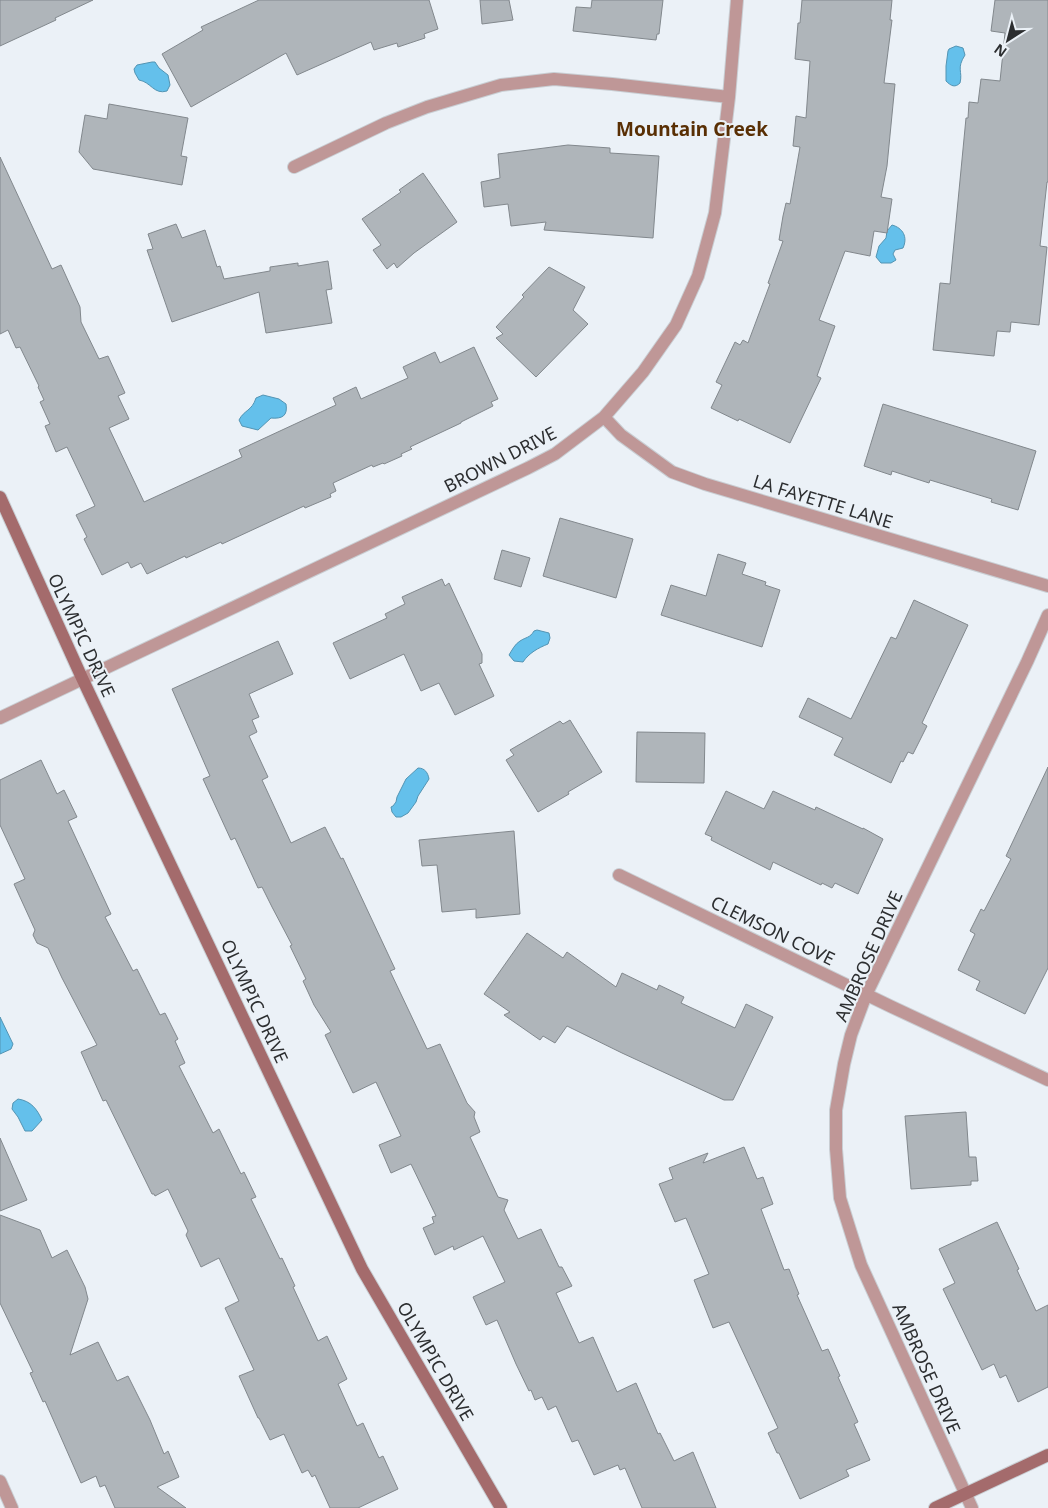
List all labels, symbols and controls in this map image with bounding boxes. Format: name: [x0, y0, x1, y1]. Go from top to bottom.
north arrow: [983, 15, 1033, 65]
text: N: [990, 40, 1010, 62]
district label: Mountain Creek: [616, 116, 768, 142]
street label: BROWN DRIVE: [440, 420, 560, 498]
street label: LA FAYETTE LANE: [750, 468, 896, 534]
street label: OLYMPIC DRIVE: [43, 569, 121, 701]
street label: AMBROSE DRIVE: [828, 887, 908, 1025]
street label: CLEMSON COVE: [707, 890, 839, 970]
street label: OLYMPIC DRIVE: [216, 935, 294, 1067]
street label: OLYMPIC DRIVE: [392, 1297, 480, 1425]
street label: AMBROSE DRIVE: [887, 1299, 967, 1437]

